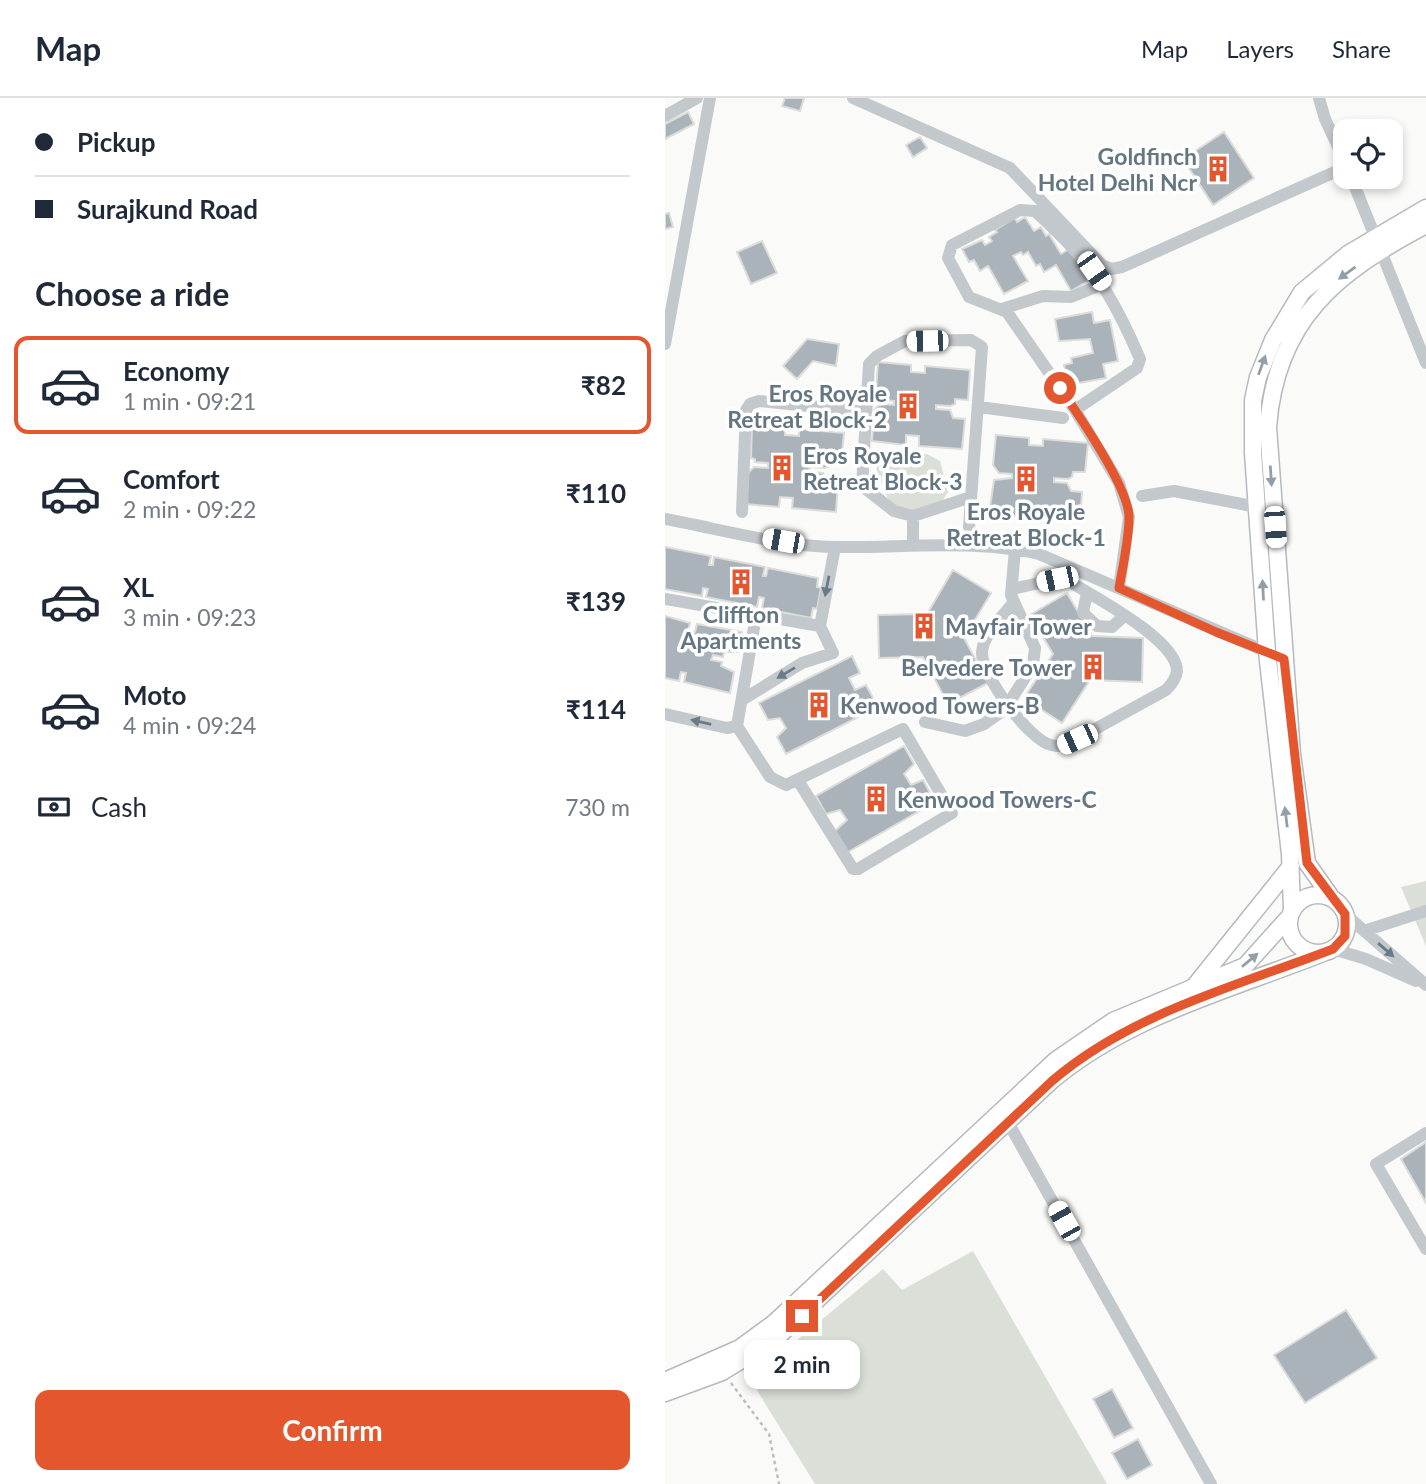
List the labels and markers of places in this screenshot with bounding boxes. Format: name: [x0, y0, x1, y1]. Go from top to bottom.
place label: Goldfinch Hotel Delhi Ncr: [1038, 142, 1197, 196]
building icon: Goldfinch Hotel Delhi Ncr: [1203, 154, 1233, 184]
place label: Eros Royale Retreat Block-2: [727, 379, 887, 433]
building icon: Eros Royale Retreat Block-2: [893, 391, 923, 421]
place label: Eros Royale Retreat Block-3: [803, 441, 963, 495]
building icon: Eros Royale Retreat Block-3: [767, 453, 797, 483]
building icon: Eros Royale Retreat Block-1: [1011, 464, 1041, 494]
place label: Eros Royale Retreat Block-1: [946, 497, 1106, 551]
building icon: Cliffton Apartments: [726, 567, 756, 597]
place label: Cliffton Apartments: [680, 600, 801, 654]
building icon: Mayfair Tower: [909, 611, 939, 641]
place label: Mayfair Tower: [945, 612, 1092, 640]
building icon: Belvedere Tower: [1078, 652, 1108, 682]
place label: Belvedere Tower: [901, 653, 1072, 681]
building icon: Kenwood Towers-B: [804, 690, 834, 720]
place label: Kenwood Towers-B: [840, 691, 1040, 719]
building icon: Kenwood Towers-C: [861, 784, 891, 814]
place label: Kenwood Towers-C: [897, 785, 1097, 813]

